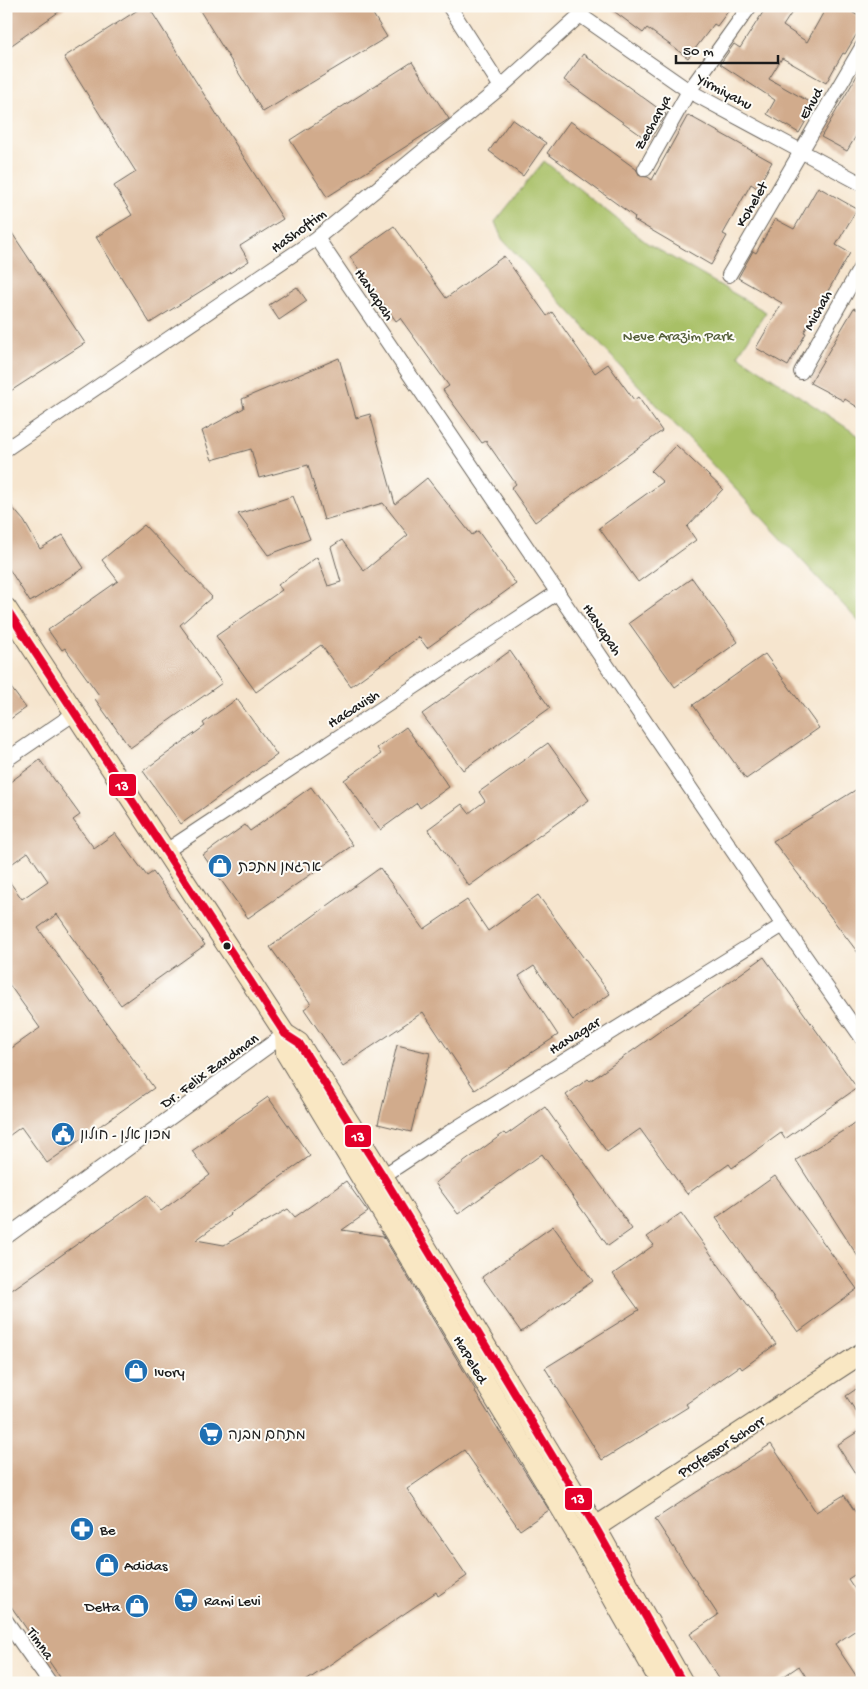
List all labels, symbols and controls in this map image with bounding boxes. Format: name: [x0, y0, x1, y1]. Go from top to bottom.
scale bar: [676, 32, 778, 64]
text: 50 m: [683, 43, 714, 61]
street label: Yirmiyahu: [691, 70, 755, 115]
street label: Ehud: [796, 84, 828, 123]
street label: Zecharya: [631, 92, 676, 154]
street label: Kohelet: [733, 178, 774, 231]
street label: HaShoftim: [268, 205, 331, 258]
street label: HaNapah: [349, 266, 397, 325]
street label: Michah: [800, 288, 837, 334]
park label: Neve Arazim Park: [623, 328, 735, 346]
street label: HaNapah: [577, 601, 625, 660]
street label: HaGavish: [325, 686, 383, 733]
line badge: 13: [108, 773, 137, 797]
text: 13: [115, 779, 128, 796]
shop icon: ארגמן מתכת: [207, 853, 233, 879]
place label: ארגמן מתכת: [238, 859, 321, 877]
unlabelled marker: [222, 941, 232, 951]
street label: HaNagar: [546, 1013, 606, 1059]
street label: Dr. Felix Zandman: [157, 1030, 263, 1114]
public building icon: מכון אלן - חולון: [50, 1121, 76, 1147]
line badge: 13: [344, 1124, 372, 1148]
place label: מכון אלן - חולון: [80, 1126, 171, 1145]
text: 13: [351, 1130, 364, 1147]
street label: HaPeled: [448, 1333, 491, 1388]
shop icon: Ivory: [123, 1358, 149, 1384]
place label: Ivory: [154, 1364, 185, 1382]
street label: Professor Schorr: [674, 1412, 770, 1483]
supermarket icon: מתחם מבנה: [198, 1421, 224, 1447]
place label: מתחם מבנה: [228, 1427, 306, 1445]
line badge: 13: [564, 1487, 593, 1511]
text: 13: [571, 1492, 584, 1509]
pharmacy icon: Be: [69, 1516, 95, 1542]
place label: Be: [99, 1522, 116, 1540]
shop icon: Adidas: [94, 1552, 120, 1578]
place label: Adidas: [124, 1558, 168, 1576]
supermarket icon: Rami Levi: [173, 1587, 199, 1613]
shop icon: Delta: [124, 1593, 150, 1619]
place label: Rami Levi: [204, 1593, 261, 1611]
place label: Delta: [84, 1599, 121, 1617]
street label: Timna: [21, 1624, 57, 1664]

